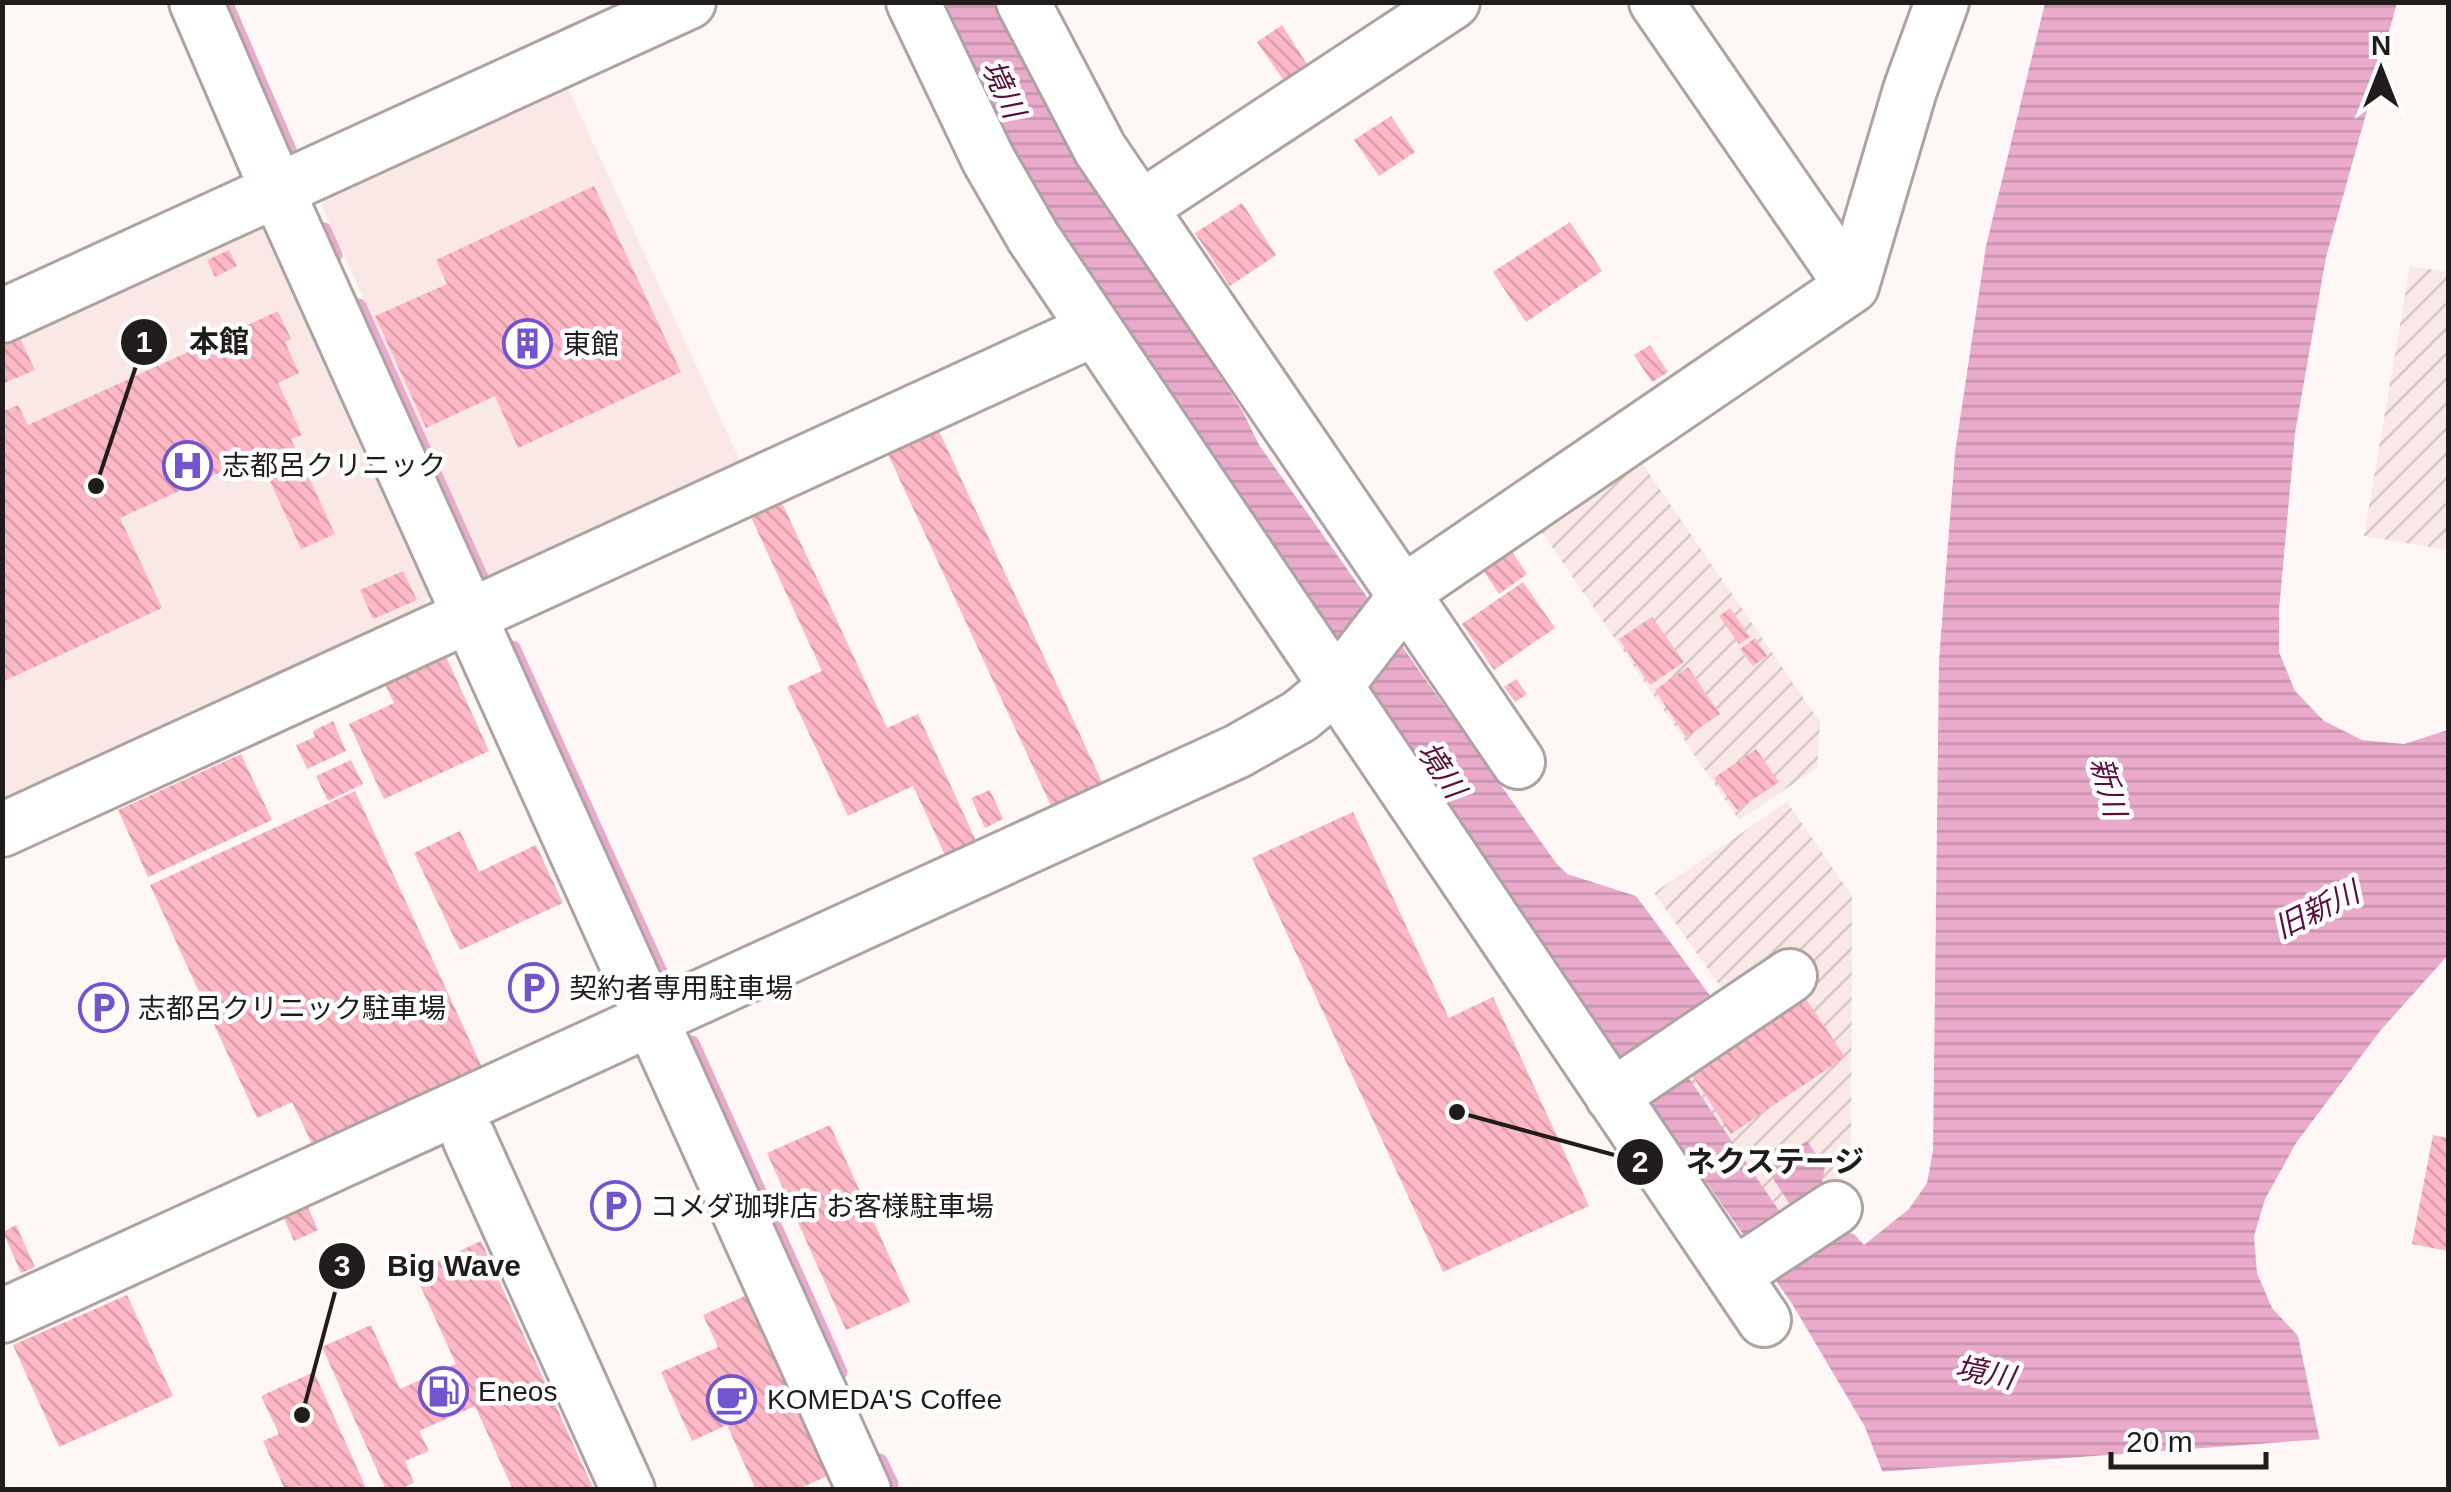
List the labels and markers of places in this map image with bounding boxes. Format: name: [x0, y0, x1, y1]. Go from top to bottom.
callout: 本館: [119, 312, 269, 372]
building icon: 東館: [502, 318, 554, 370]
place label: 東館: [563, 329, 619, 360]
hospital icon: 志都呂クリニック: [161, 439, 213, 491]
place label: 志都呂クリニック: [222, 450, 446, 481]
parking icon: 契約者専用駐車場: [508, 962, 560, 1014]
place label: 契約者専用駐車場: [569, 973, 793, 1004]
parking icon: 志都呂クリニック駐車場: [77, 982, 129, 1034]
place label: 志都呂クリニック駐車場: [138, 993, 446, 1024]
callout: ネクステージ: [1615, 1132, 1885, 1192]
parking icon: コメダ珈琲店 お客様駐車場: [589, 1180, 641, 1232]
place label: コメダ珈琲店 お客様駐車場: [650, 1191, 994, 1222]
callout: Big Wave: [317, 1236, 541, 1296]
fuel station icon: Eneos: [417, 1365, 469, 1417]
cafe icon: KOMEDA'S Coffee: [706, 1373, 758, 1425]
place label: Eneos: [478, 1376, 557, 1407]
place label: KOMEDA'S Coffee: [767, 1384, 1002, 1415]

